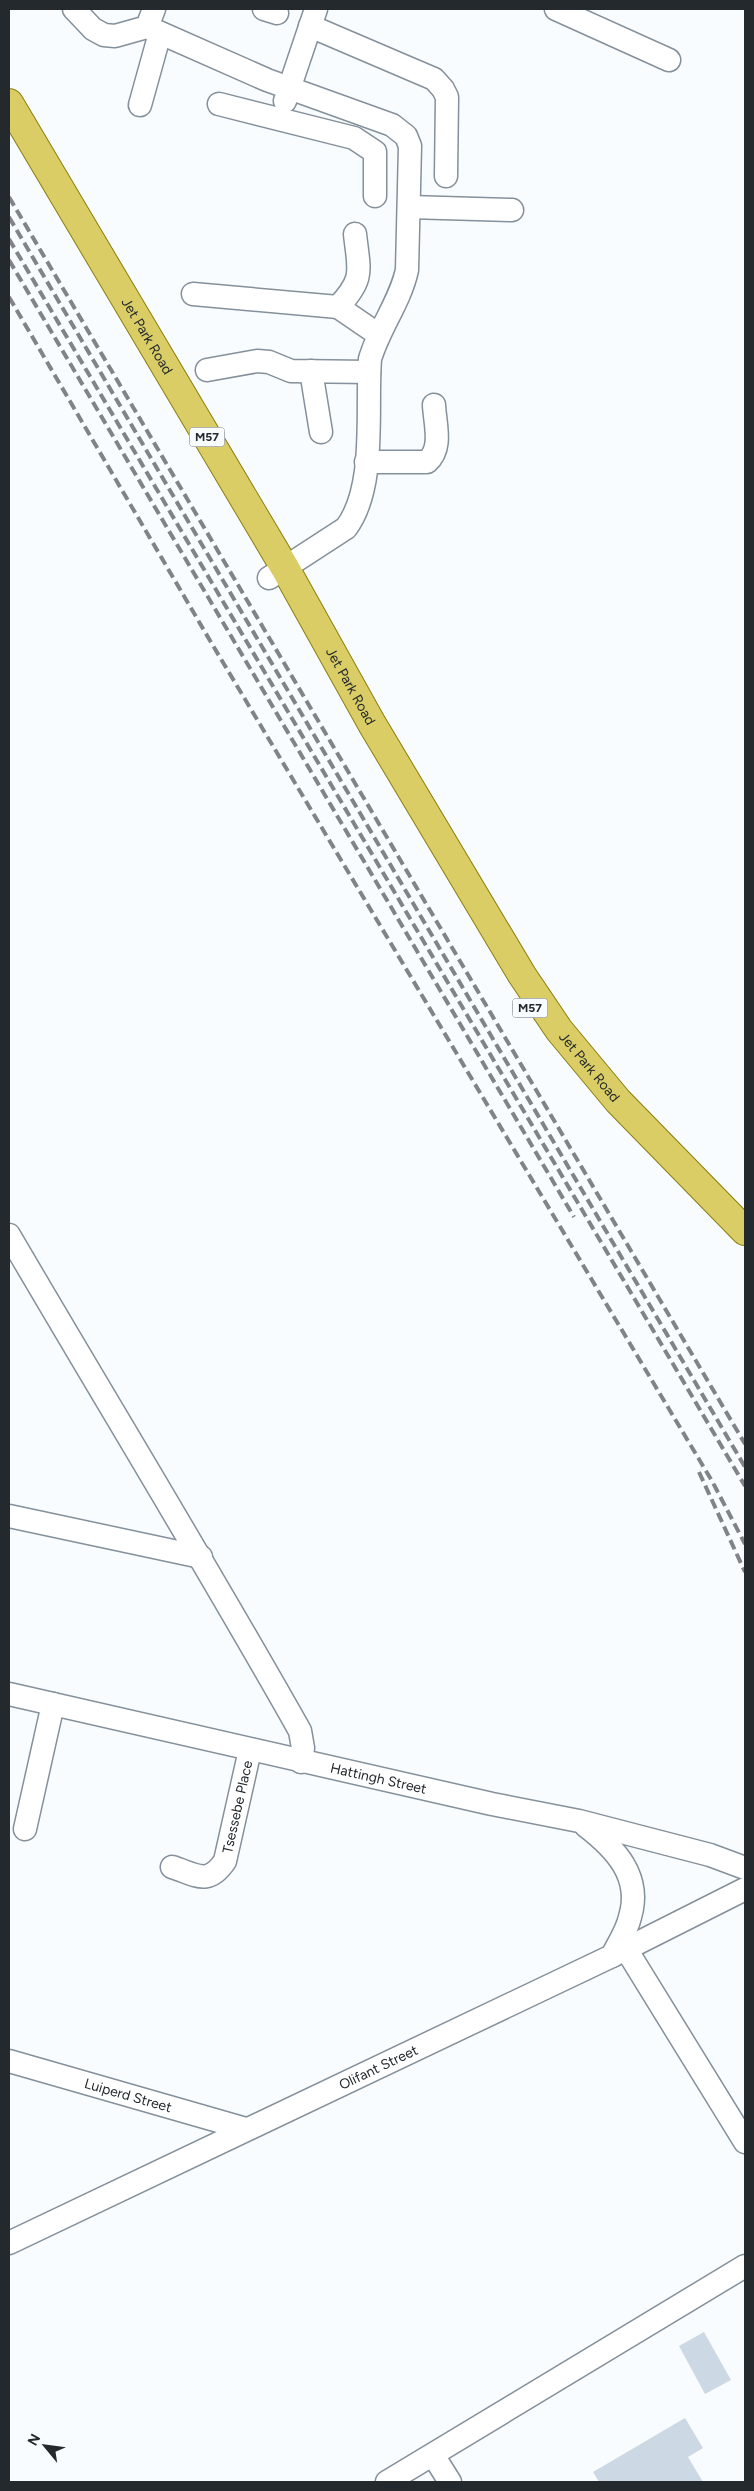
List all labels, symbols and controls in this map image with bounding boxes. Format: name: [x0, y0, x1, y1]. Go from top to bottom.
street label: Jet Park Road: [118, 295, 177, 377]
road number: M57: [190, 428, 224, 447]
street label: Jet Park Road: [323, 644, 379, 728]
road number: M57: [512, 998, 548, 1018]
street label: Jet Park Road: [556, 1028, 624, 1105]
street label: Tsessebe Place: [218, 1758, 256, 1855]
street label: Hattingh Street: [329, 1759, 428, 1797]
street label: Olifant Street: [336, 2041, 420, 2093]
street label: Luiperd Street: [83, 2075, 174, 2116]
north arrow: [20, 2421, 70, 2471]
text: N: [24, 2431, 44, 2449]

